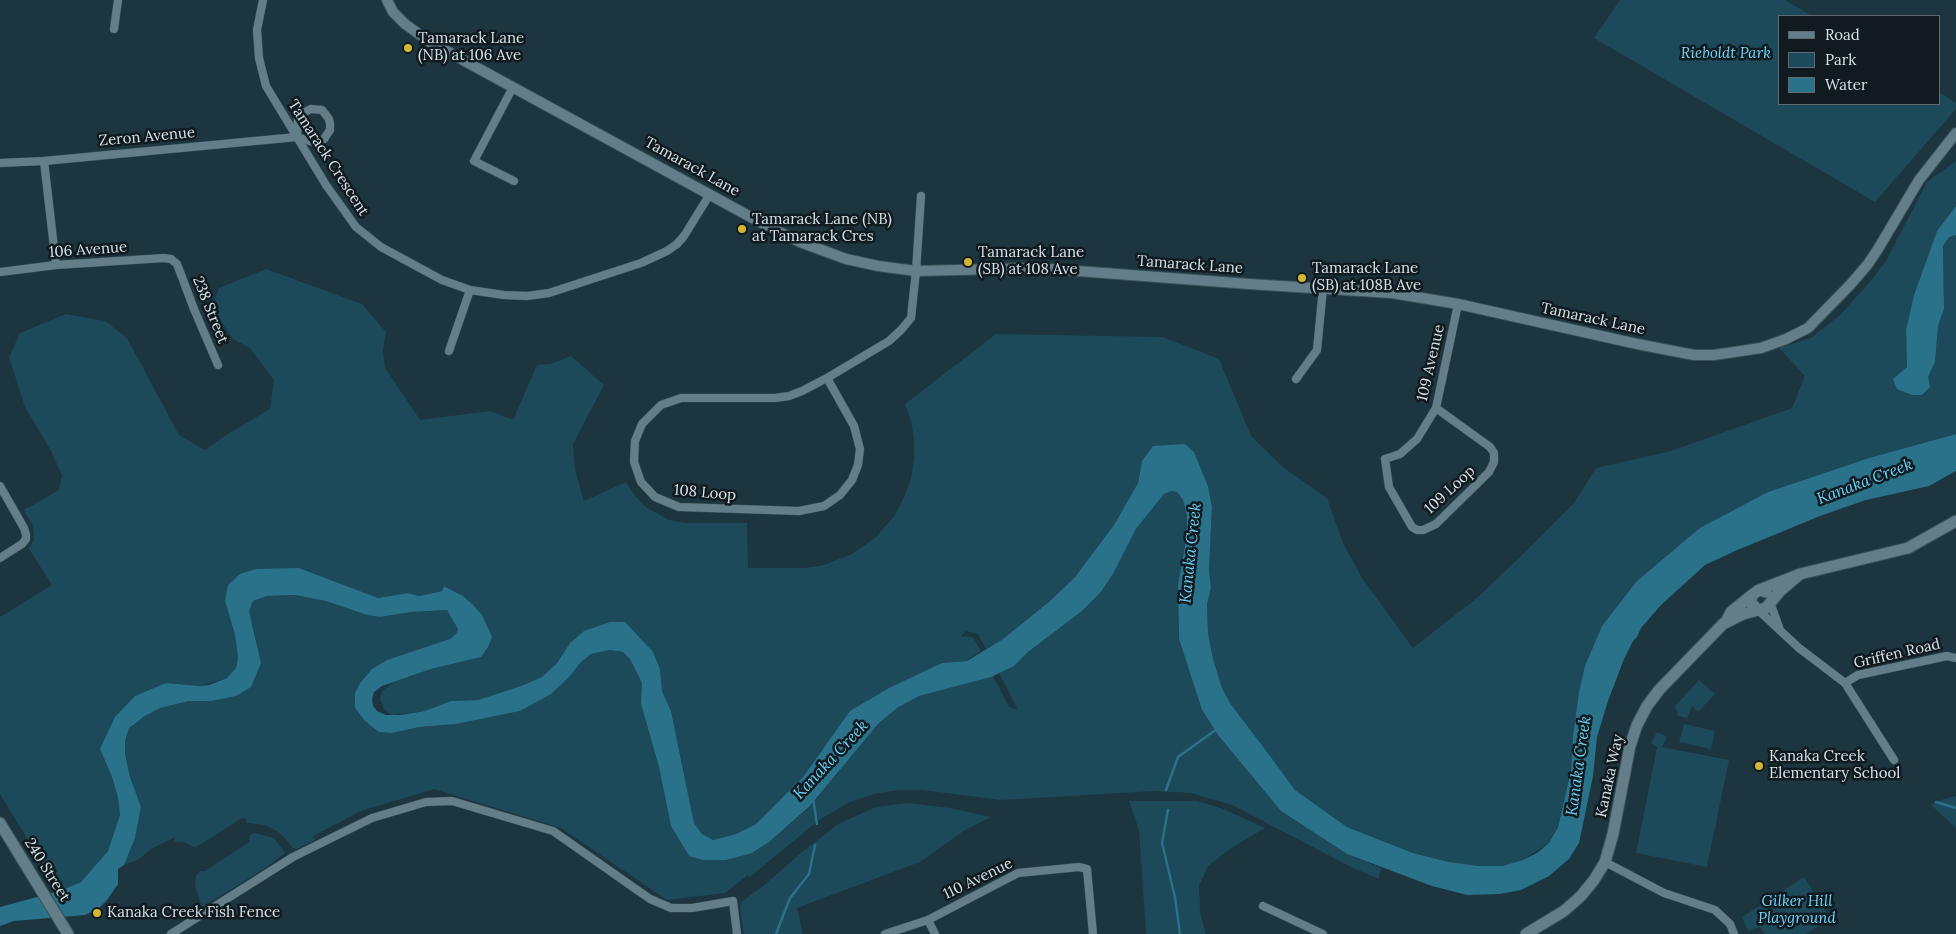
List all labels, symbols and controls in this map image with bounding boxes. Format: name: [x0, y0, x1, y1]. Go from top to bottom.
legend: [1778, 15, 1941, 105]
text: Road: [1825, 25, 1860, 44]
place label: Tamarack Lane (NB) at 106 Ave: [418, 30, 524, 65]
marker: Tamarack Lane (NB) at 106 Ave: [402, 42, 414, 54]
park label: Rieboldt Park: [1681, 45, 1771, 63]
text: Park: [1825, 50, 1856, 69]
text: Water: [1825, 75, 1867, 94]
street label: Tamarack Crescent: [284, 96, 372, 220]
street label: Zeron Avenue: [98, 124, 196, 150]
street label: Tamarack Lane: [641, 133, 743, 201]
place label: Tamarack Lane (NB) at Tamarack Cres: [752, 211, 892, 246]
marker: Tamarack Lane (NB) at Tamarack Cres: [736, 223, 748, 235]
street label: 106 Avenue: [48, 238, 128, 262]
place label: Tamarack Lane (SB) at 108 Ave: [978, 244, 1084, 279]
street label: Tamarack Lane: [1136, 252, 1244, 278]
marker: Tamarack Lane (SB) at 108 Ave: [962, 256, 974, 268]
place label: Tamarack Lane (SB) at 108B Ave: [1312, 260, 1421, 295]
marker: Tamarack Lane (SB) at 108B Ave: [1296, 272, 1308, 284]
street label: 238 Street: [188, 274, 232, 346]
street label: Tamarack Lane: [1539, 299, 1647, 339]
street label: 109 Avenue: [1413, 323, 1449, 403]
water label: Kanaka Creek: [1814, 455, 1916, 509]
street label: 109 Loop: [1421, 462, 1479, 518]
street label: 108 Loop: [673, 481, 737, 505]
water label: Kanaka Creek: [1176, 502, 1206, 604]
street label: Griffen Road: [1852, 635, 1942, 673]
water label: Kanaka Creek: [1562, 715, 1596, 817]
water label: Kanaka Creek: [790, 717, 872, 803]
street label: Kanaka Way: [1592, 733, 1628, 819]
place label: Kanaka Creek Elementary School: [1769, 748, 1900, 783]
marker: Kanaka Creek Elementary School: [1753, 760, 1765, 772]
street label: 240 Street: [20, 835, 74, 905]
street label: 110 Avenue: [940, 854, 1016, 904]
park label: Gilker Hill Playground: [1758, 893, 1836, 928]
place label: Kanaka Creek Fish Fence: [107, 904, 280, 922]
marker: Kanaka Creek Fish Fence: [91, 907, 103, 919]

